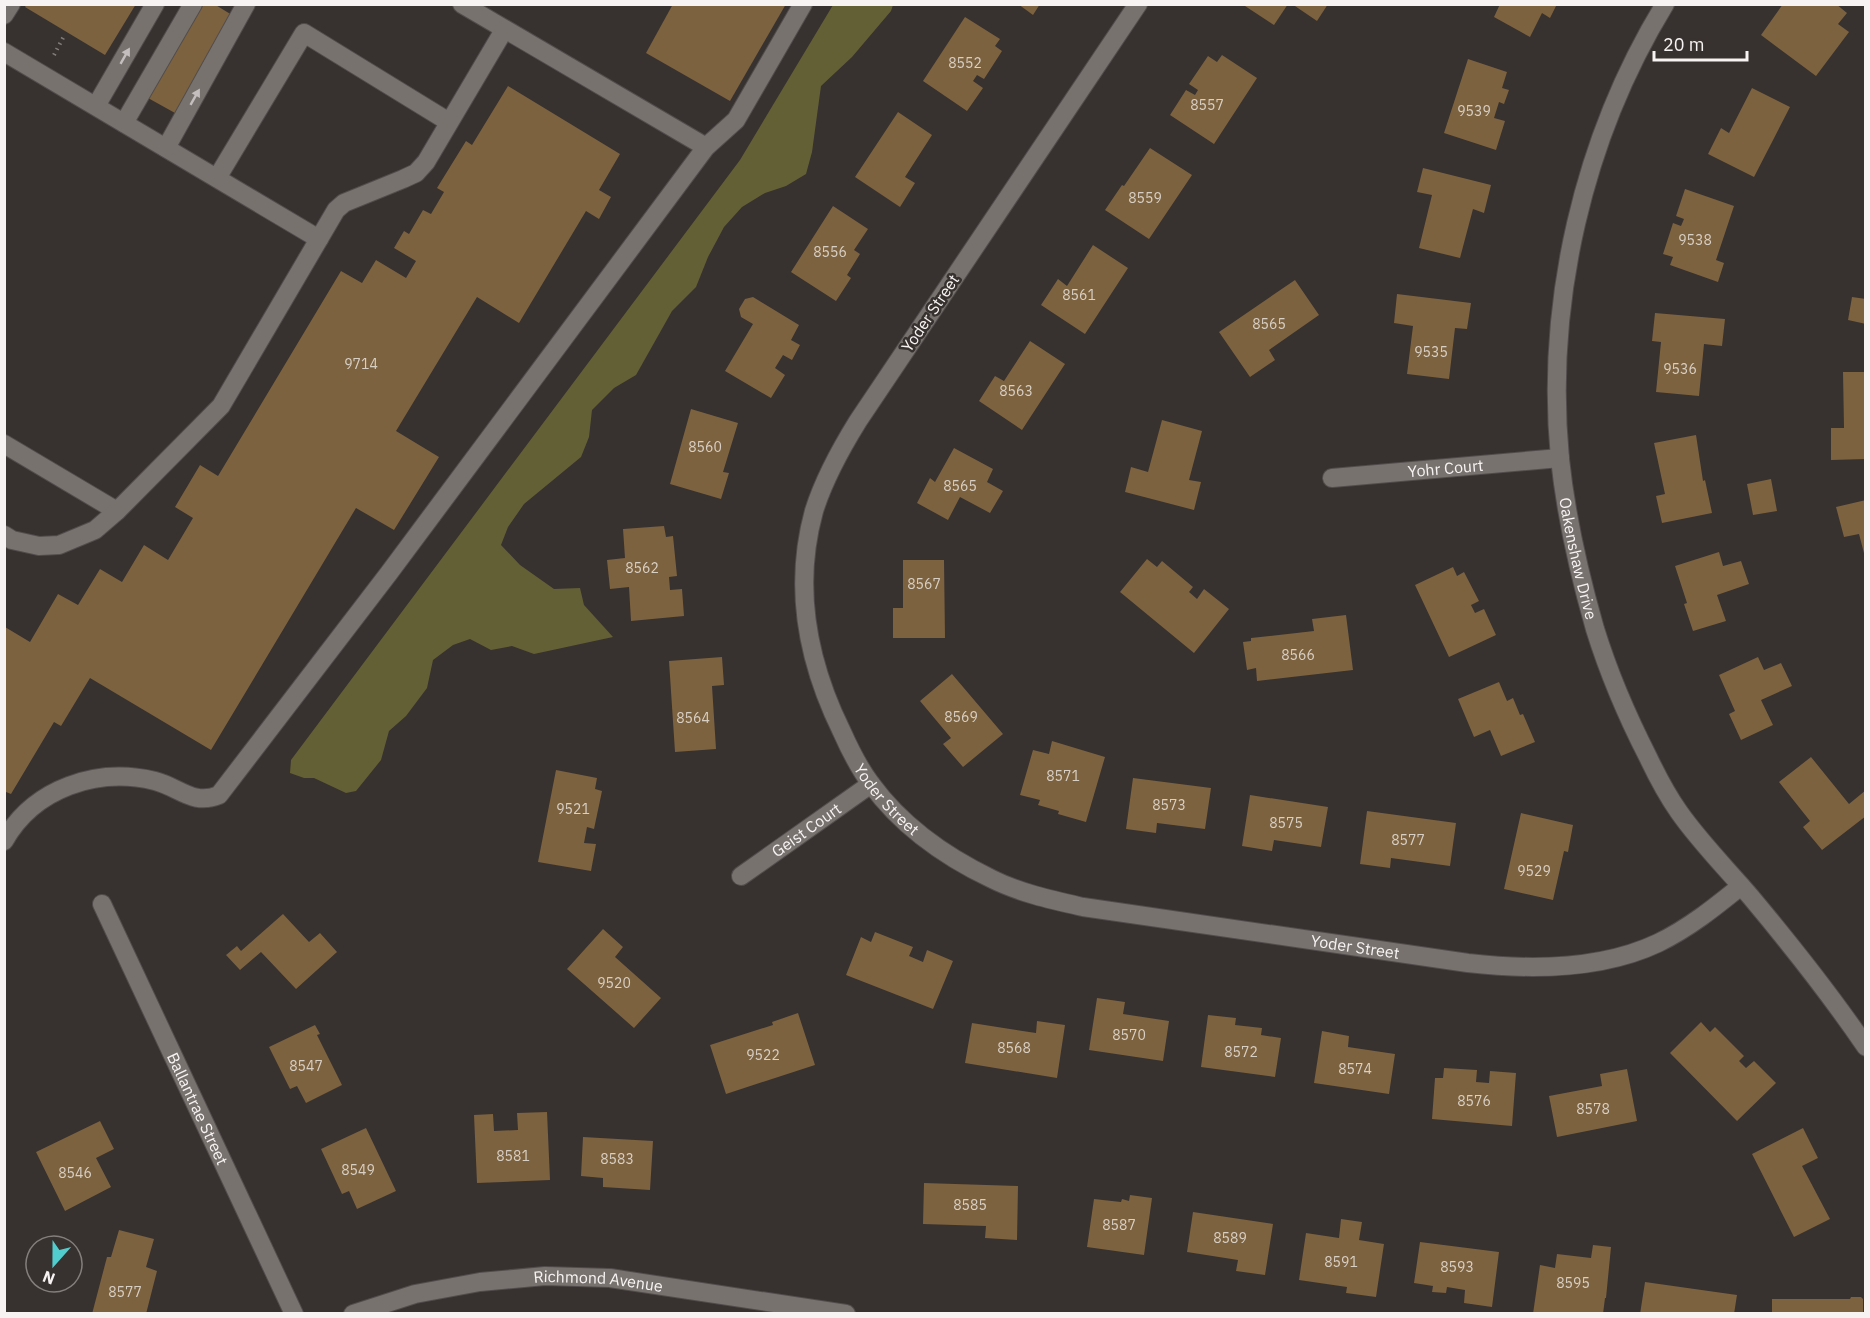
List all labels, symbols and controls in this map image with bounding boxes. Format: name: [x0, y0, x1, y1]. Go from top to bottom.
scale bar: [1654, 24, 1747, 62]
text: 20 m: [1663, 33, 1705, 56]
one-way arrow: [120, 47, 130, 64]
house number: 8552: [948, 54, 982, 72]
one-way arrow: [190, 88, 200, 105]
house number: 8557: [1190, 96, 1224, 114]
house number: 9539: [1457, 102, 1491, 120]
house number: 8559: [1128, 189, 1162, 207]
house number: 9538: [1678, 231, 1712, 249]
house number: 8556: [813, 243, 847, 261]
street label: Yoder Street: [897, 270, 963, 356]
house number: 8561: [1062, 286, 1096, 304]
house number: 8565: [1252, 315, 1286, 333]
house number: 9535: [1414, 343, 1448, 361]
house number: 9714: [344, 355, 378, 373]
house number: 9536: [1663, 360, 1697, 378]
house number: 8563: [999, 382, 1033, 400]
house number: 8560: [688, 438, 722, 456]
street label: Yohr Court: [1407, 455, 1484, 481]
house number: 8565: [943, 477, 977, 495]
street label: Oakenshaw Drive: [1555, 496, 1602, 622]
house number: 8562: [625, 559, 659, 577]
house number: 8567: [907, 575, 941, 593]
house number: 8566: [1281, 646, 1315, 664]
house number: 8569: [944, 708, 978, 726]
house number: 8564: [676, 709, 710, 727]
street label: Yoder Street: [850, 760, 923, 839]
house number: 8571: [1046, 767, 1080, 785]
house number: 8573: [1152, 796, 1186, 814]
street label: Geist Court: [768, 798, 845, 861]
house number: 9521: [556, 800, 590, 818]
house number: 8575: [1269, 814, 1303, 832]
house number: 8577: [1391, 831, 1425, 849]
house number: 9529: [1517, 862, 1551, 880]
street label: Yoder Street: [1310, 930, 1401, 963]
house number: 9520: [597, 974, 631, 992]
house number: 8570: [1112, 1026, 1146, 1044]
house number: 8568: [997, 1039, 1031, 1057]
house number: 8572: [1224, 1043, 1258, 1061]
house number: 9522: [746, 1046, 780, 1064]
street label: Ballantrae Street: [163, 1049, 233, 1168]
house number: 8547: [289, 1057, 323, 1075]
house number: 8574: [1338, 1060, 1372, 1078]
house number: 8576: [1457, 1092, 1491, 1110]
house number: 8578: [1576, 1100, 1610, 1118]
house number: 8581: [496, 1147, 530, 1165]
house number: 8583: [600, 1150, 634, 1168]
house number: 8549: [341, 1161, 375, 1179]
house number: 8546: [58, 1164, 92, 1182]
house number: 8585: [953, 1196, 987, 1214]
house number: 8587: [1102, 1216, 1136, 1234]
house number: 8589: [1213, 1229, 1247, 1247]
north arrow: [24, 1234, 84, 1294]
house number: 8591: [1324, 1253, 1358, 1271]
house number: 8593: [1440, 1258, 1474, 1276]
street label: Richmond Avenue: [533, 1266, 665, 1296]
text: N: [40, 1267, 58, 1289]
house number: 8595: [1556, 1274, 1590, 1292]
house number: 8577: [108, 1283, 142, 1301]

